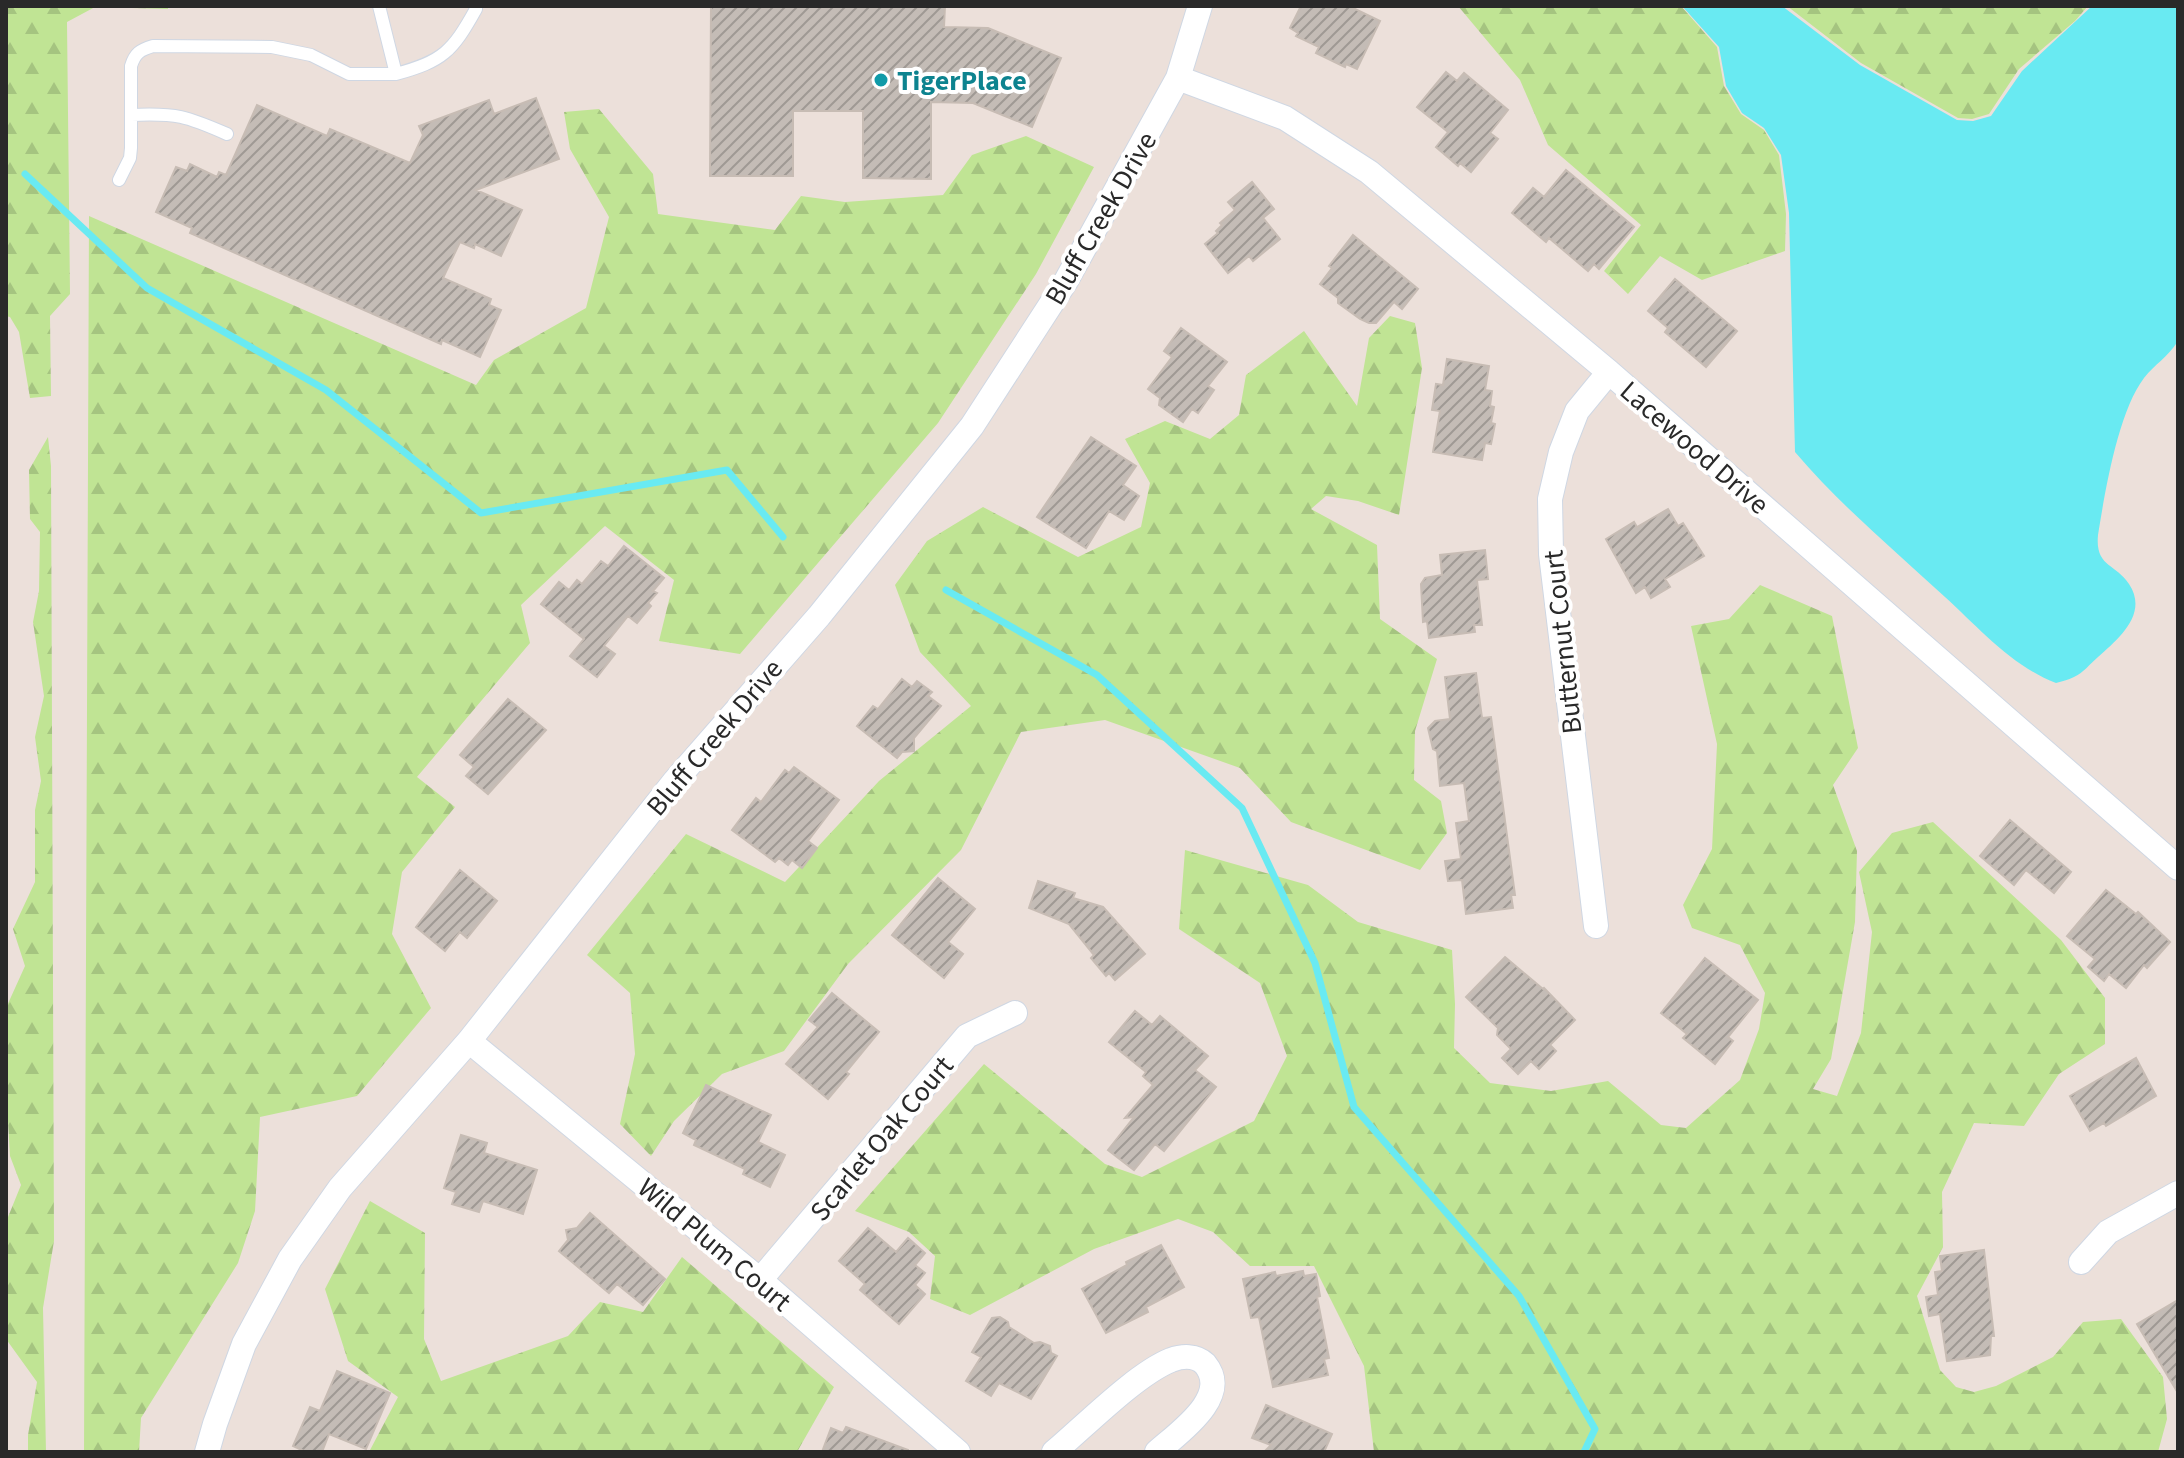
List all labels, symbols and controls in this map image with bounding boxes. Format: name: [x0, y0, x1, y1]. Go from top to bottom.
place label: TigerPlace: [897, 61, 1027, 101]
marker: TigerPlace: [872, 71, 890, 89]
street label: Bluff Creek Drive: [1035, 125, 1167, 312]
street label: Lacewood Drive: [1611, 372, 1778, 524]
street label: Butternut Court: [1533, 548, 1593, 736]
street label: Bluff Creek Drive: [637, 650, 792, 825]
street label: Scarlet Oak Court: [801, 1047, 963, 1230]
street label: Wild Plum Court: [629, 1168, 800, 1321]

